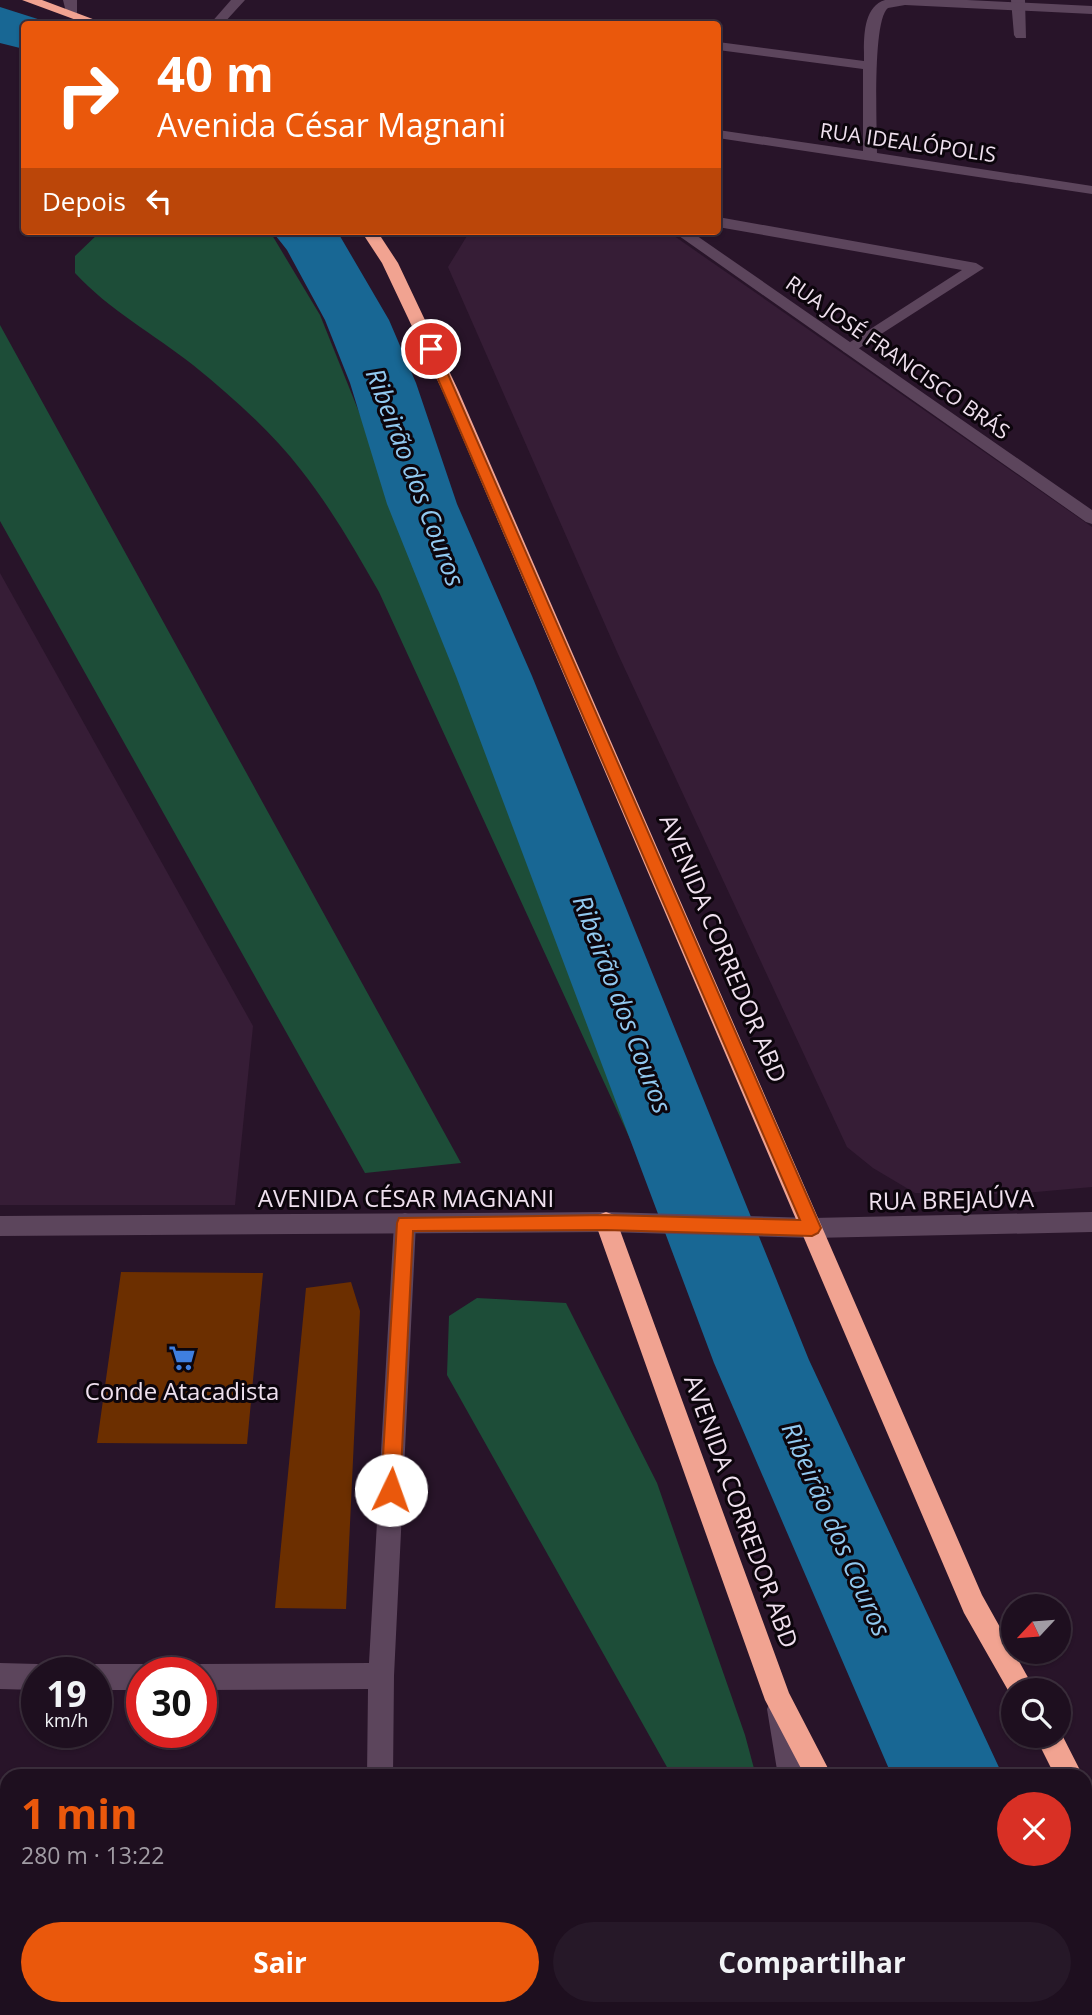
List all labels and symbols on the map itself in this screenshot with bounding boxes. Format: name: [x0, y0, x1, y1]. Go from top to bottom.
street label: RUA IDEALÓPOLIS: [818, 116, 998, 168]
street label: RUA JOSÉ FRANCISCO BRÁS: [780, 269, 1016, 445]
pin: [401, 319, 461, 379]
water label: Ribeirão dos Couros: [358, 363, 474, 591]
street label: AVENIDA CORREDOR ABD: [652, 809, 796, 1087]
water label: Ribeirão dos Couros: [565, 890, 681, 1118]
street label: AVENIDA CÉSAR MAGNANI: [258, 1181, 554, 1214]
street label: RUA BREJAÚVA: [868, 1181, 1035, 1217]
supermarket icon: Conde Atacadista: [167, 1343, 197, 1373]
street label: AVENIDA CORREDOR ABD: [677, 1370, 807, 1652]
place label: Conde Atacadista: [85, 1374, 279, 1407]
water label: Ribeirão dos Couros: [774, 1416, 900, 1642]
position arrow: [354, 1453, 428, 1527]
north arrow: [1001, 1594, 1071, 1664]
speed limit sign: 30: [126, 1657, 217, 1748]

